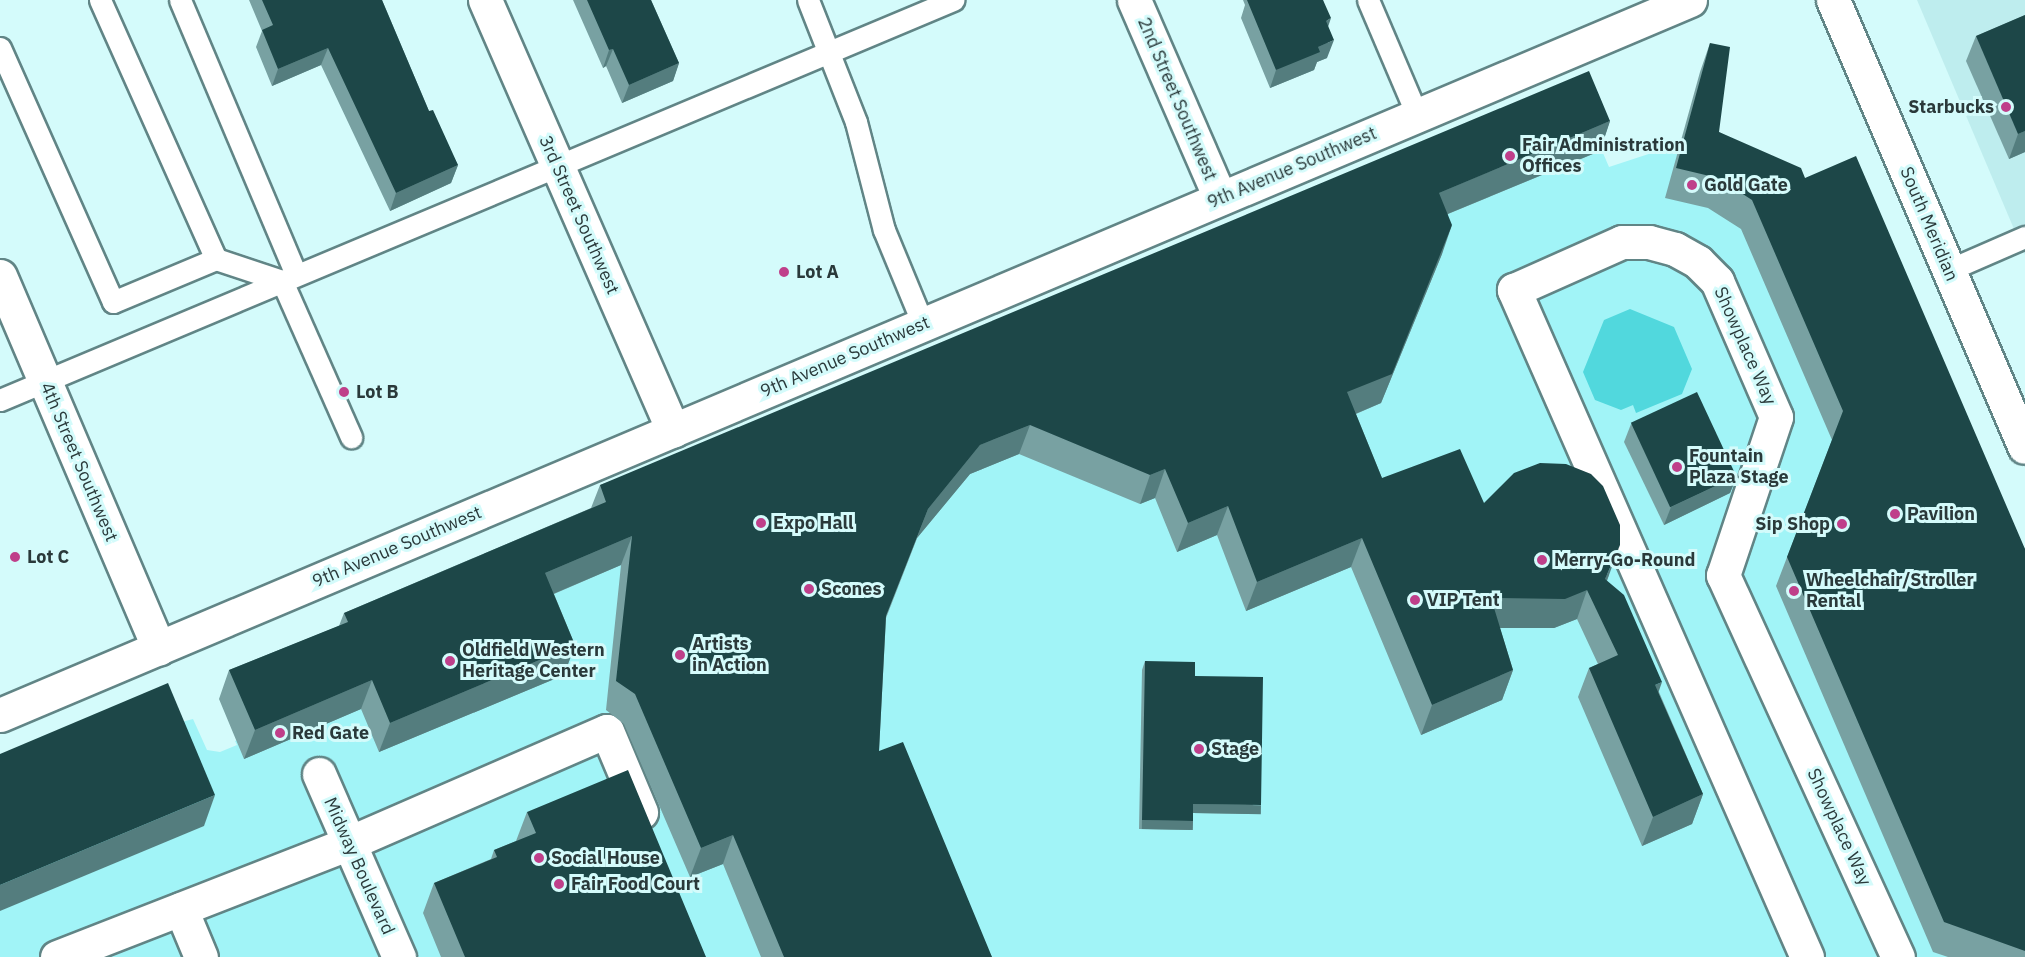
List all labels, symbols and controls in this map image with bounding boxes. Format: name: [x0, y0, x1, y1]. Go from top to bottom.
street label: 2nd Street Southwest: [1133, 14, 1221, 184]
place label: Starbucks: [1908, 96, 1994, 118]
marker: Starbucks: [1999, 100, 2013, 114]
street label: 9th Avenue Southwest: [1204, 123, 1380, 213]
street label: 3rd Street Southwest: [534, 132, 624, 298]
place label: Fair Administration Offices: [1522, 135, 1685, 178]
marker: Fair Administration Offices: [1503, 149, 1517, 163]
street label: South Meridian: [1895, 164, 1963, 284]
place label: Gold Gate: [1704, 174, 1788, 196]
marker: Gold Gate: [1685, 178, 1699, 192]
place label: Lot A: [796, 261, 839, 283]
marker: Lot A: [777, 265, 791, 279]
street label: Showplace Way: [1709, 284, 1781, 408]
street label: 9th Avenue Southwest: [757, 312, 933, 402]
street label: 4th Street Southwest: [36, 379, 122, 545]
place label: Lot B: [356, 381, 399, 403]
marker: Lot B: [337, 385, 351, 399]
place label: Fountain Plaza Stage: [1689, 446, 1789, 488]
marker: Fountain Plaza Stage: [1670, 460, 1684, 474]
street label: 9th Avenue Southwest: [309, 502, 485, 592]
place label: Pavilion: [1907, 503, 1975, 525]
marker: Pavilion: [1888, 507, 1902, 521]
place label: Expo Hall: [773, 512, 853, 534]
place label: Sip Shop: [1755, 513, 1830, 535]
marker: Expo Hall: [754, 516, 768, 530]
marker: Sip Shop: [1835, 517, 1849, 531]
place label: Lot C: [27, 546, 69, 568]
place label: Merry-Go-Round: [1554, 549, 1696, 571]
marker: Lot C: [8, 550, 22, 564]
marker: Merry-Go-Round: [1535, 553, 1549, 567]
place label: Wheelchair/Stroller Rental: [1806, 570, 1974, 612]
place label: Scones: [821, 578, 882, 600]
marker: Scones: [802, 582, 816, 596]
marker: Wheelchair/Stroller Rental: [1787, 584, 1801, 598]
place label: VIP Tent: [1427, 589, 1500, 611]
marker: VIP Tent: [1408, 593, 1422, 607]
place label: Artists in Action: [692, 634, 767, 676]
place label: Oldfield Western Heritage Center: [462, 640, 605, 682]
marker: Artists in Action: [673, 648, 687, 662]
marker: Oldfield Western Heritage Center: [443, 654, 457, 668]
place label: Red Gate: [292, 722, 369, 744]
marker: Red Gate: [273, 726, 287, 740]
place label: Stage: [1211, 738, 1259, 760]
marker: Stage: [1192, 742, 1206, 756]
street label: Showplace Way: [1802, 765, 1876, 889]
street label: Midway Boulevard: [319, 794, 399, 938]
place label: Social House: [551, 847, 660, 869]
marker: Social House: [532, 851, 546, 865]
place label: Fair Food Court: [571, 873, 700, 895]
marker: Fair Food Court: [552, 877, 566, 891]

